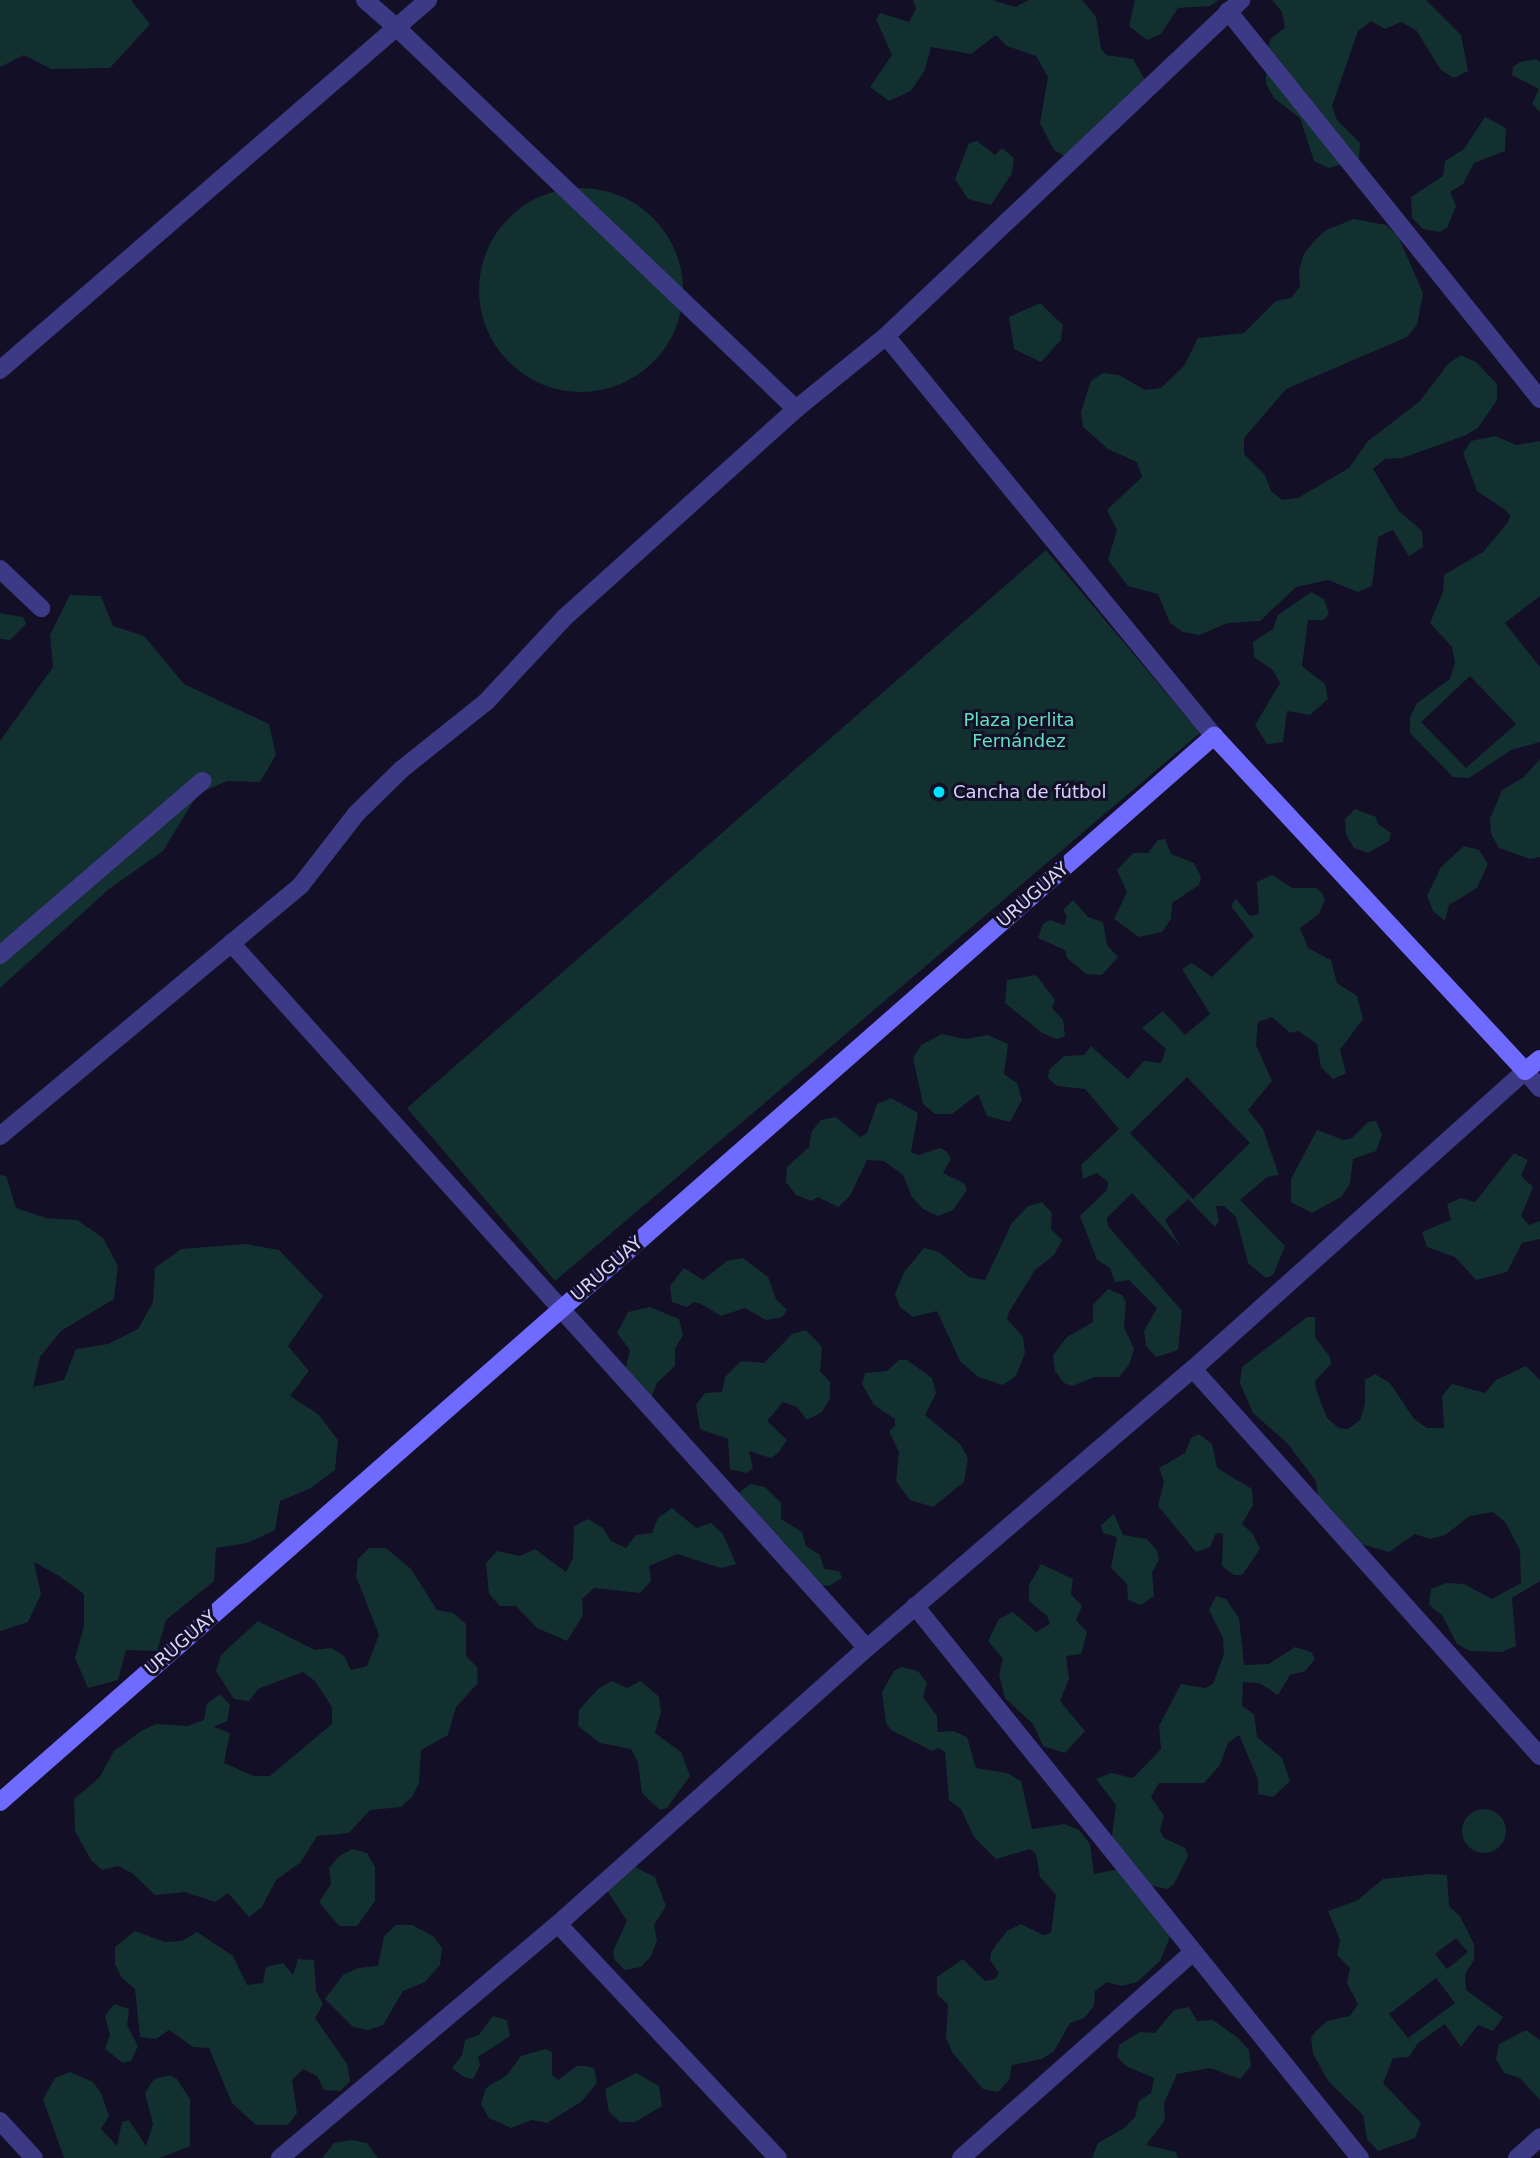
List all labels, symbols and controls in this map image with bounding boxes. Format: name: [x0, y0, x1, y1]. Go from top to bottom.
park label: Plaza perlita Fernández: [963, 710, 1075, 752]
place label: Cancha de fútbol: [953, 781, 1107, 803]
marker: Cancha de fútbol: [931, 784, 947, 800]
street label: URUGUAY: [993, 858, 1073, 932]
street label: URUGUAY: [567, 1232, 647, 1306]
street label: URUGUAY: [141, 1606, 221, 1680]

